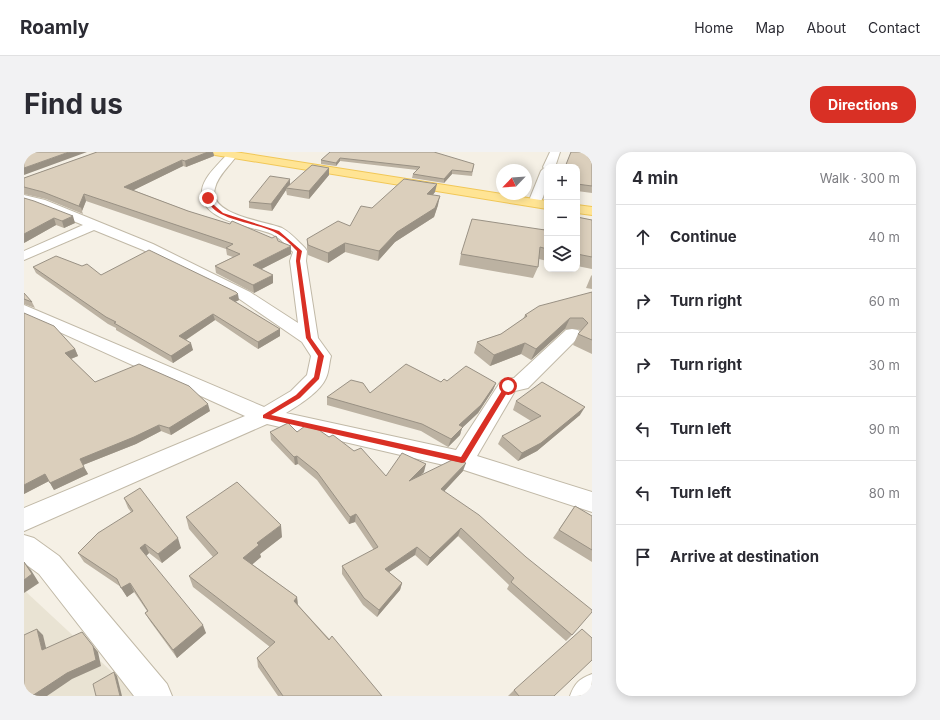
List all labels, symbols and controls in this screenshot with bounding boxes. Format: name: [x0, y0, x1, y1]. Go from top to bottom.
text: Roamly: [20, 16, 89, 39]
text: Home: [694, 19, 733, 36]
text: Map: [755, 19, 785, 36]
text: About: [807, 19, 846, 36]
text: Contact: [868, 19, 920, 36]
button: Directions: [810, 86, 916, 123]
text: Find us: [24, 87, 123, 121]
north arrow: [496, 164, 532, 200]
map controls: [544, 164, 580, 272]
button: +: [544, 164, 580, 200]
text: 4 min: [632, 168, 678, 188]
text: Walk · 300 m: [820, 170, 900, 186]
route end: [199, 189, 217, 207]
button: −: [544, 200, 580, 236]
icon: ahead: [632, 226, 654, 248]
text: Continue: [670, 227, 737, 246]
text: 40 m: [868, 229, 900, 245]
button: layers: [544, 236, 580, 272]
icon: right: [632, 290, 654, 312]
text: Turn right: [670, 291, 742, 310]
text: 60 m: [869, 293, 900, 309]
icon: right: [632, 354, 654, 376]
text: Turn right: [670, 355, 742, 374]
text: 30 m: [869, 357, 900, 373]
route start: [499, 377, 517, 395]
icon: left: [632, 418, 654, 440]
text: Turn left: [670, 419, 731, 438]
text: 90 m: [869, 421, 900, 437]
icon: left: [632, 482, 654, 504]
text: Turn left: [670, 483, 731, 502]
text: 80 m: [869, 485, 900, 501]
icon: arrive: [632, 546, 654, 568]
text: Arrive at destination: [670, 547, 819, 566]

